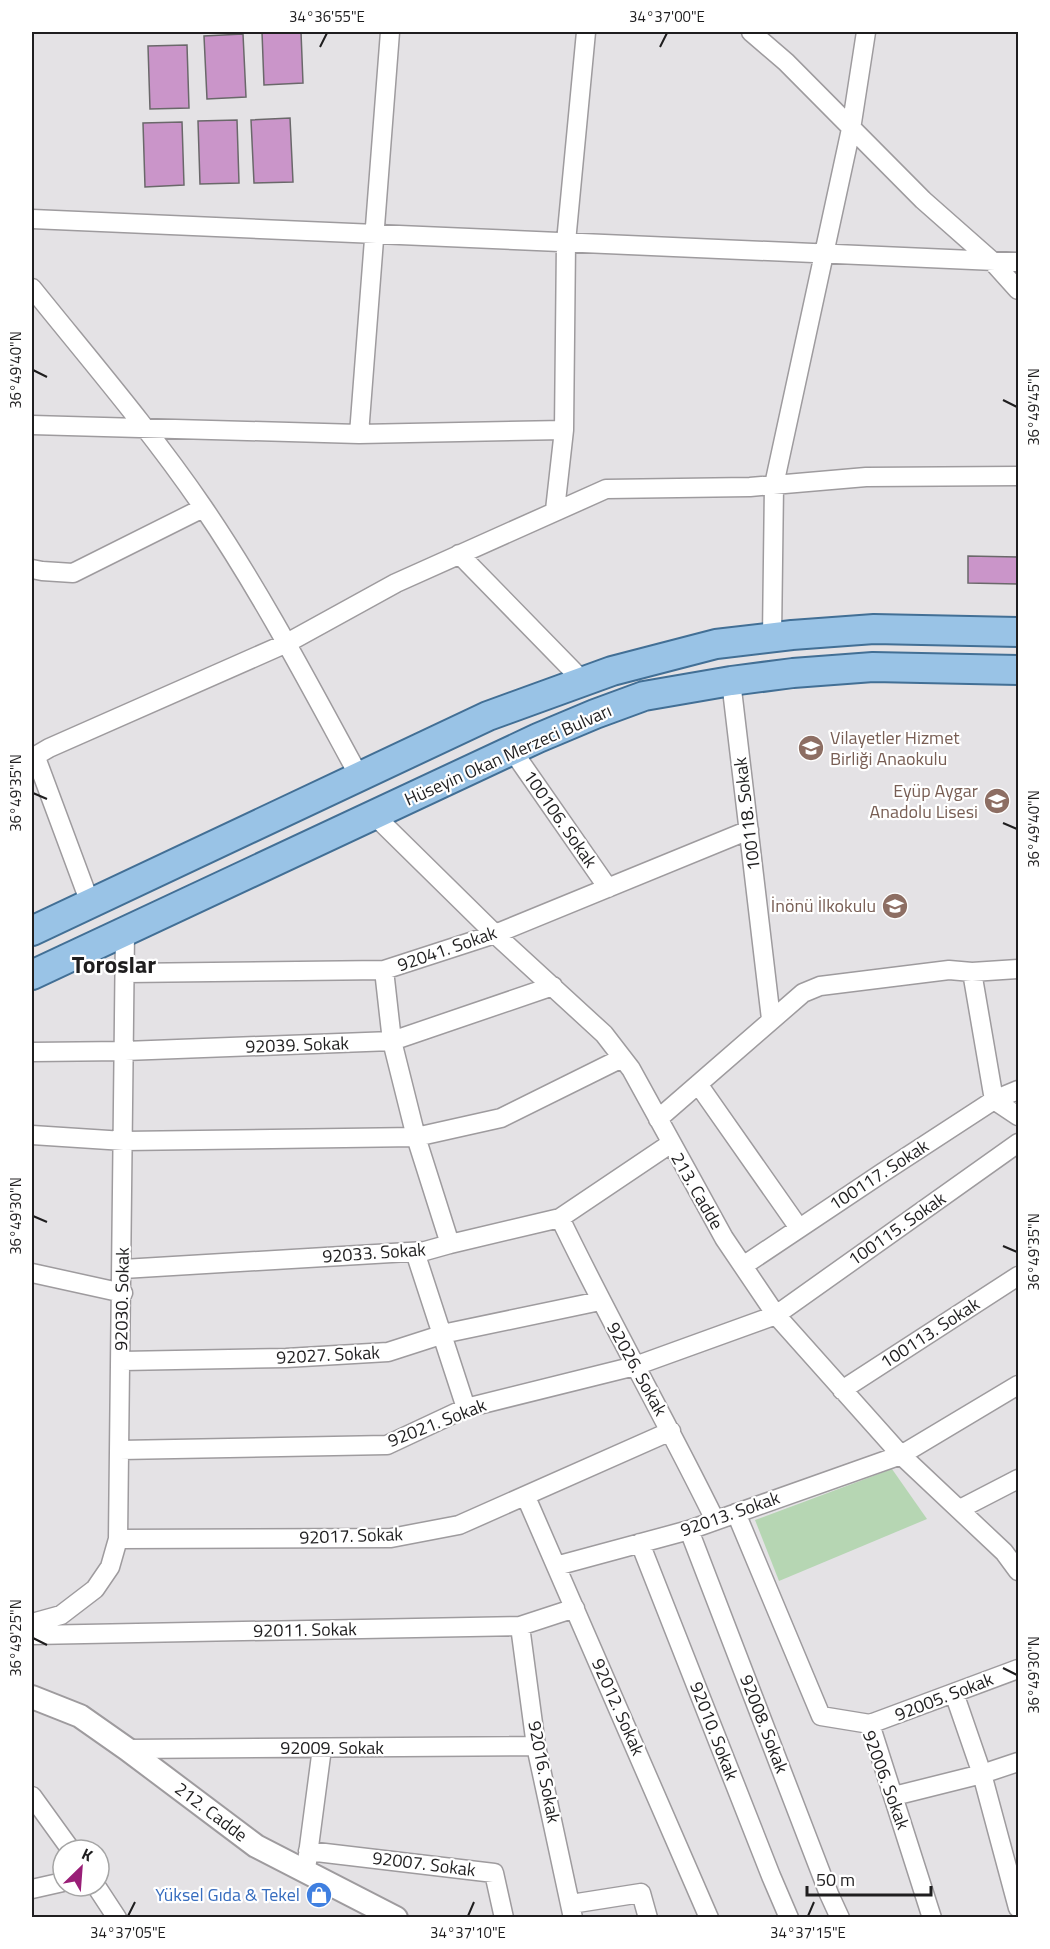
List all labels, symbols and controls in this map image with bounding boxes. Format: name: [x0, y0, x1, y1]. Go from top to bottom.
text: 34°36'55"E: [289, 5, 365, 28]
text: 34°37'00"E: [629, 5, 705, 28]
text: 36°49'40"N: [4, 331, 27, 409]
text: 36°49'45"N: [1022, 368, 1045, 446]
street label: Hüseyin Okan Merzeci Bulvarı: [400, 697, 616, 812]
place label: Vilayetler Hizmet Birliği Anaokulu: [830, 724, 960, 772]
school or university icon: Vilayetler Hizmet Birliği Anaokulu: [796, 733, 826, 763]
text: 36°49'35"N: [4, 754, 27, 832]
street label: 100118. Sokak: [726, 756, 767, 872]
street label: 100106. Sokak: [517, 764, 604, 873]
place label: Eyüp Aygar Anadolu Lisesi: [870, 777, 978, 825]
school or university icon: Eyüp Aygar Anadolu Lisesi: [982, 786, 1012, 816]
text: 36°49'40"N: [1022, 790, 1045, 868]
school or university icon: İnönü İlkokulu: [880, 891, 910, 921]
place label: İnönü İlkokulu: [771, 892, 876, 919]
street label: 92041. Sokak: [393, 919, 501, 978]
district label: Toroslar: [72, 946, 156, 982]
street label: 92039. Sokak: [245, 1029, 350, 1060]
street label: 100117. Sokak: [824, 1132, 934, 1217]
street label: 213. Cadde: [664, 1147, 730, 1234]
text: 36°49'30"N: [4, 1177, 27, 1255]
street label: 100115. Sokak: [842, 1185, 951, 1272]
text: 36°49'35"N: [1022, 1213, 1045, 1291]
street label: 92033. Sokak: [321, 1235, 427, 1270]
street label: 92030. Sokak: [107, 1247, 136, 1351]
street label: 100113. Sokak: [875, 1290, 985, 1375]
street label: 92026. Sokak: [600, 1317, 675, 1421]
street label: 92027. Sokak: [275, 1338, 381, 1371]
street label: 92021. Sokak: [384, 1391, 490, 1454]
street label: 92013. Sokak: [676, 1484, 784, 1543]
street label: 92017. Sokak: [299, 1520, 404, 1551]
text: 36°49'25"N: [4, 1599, 27, 1677]
street label: 92011. Sokak: [253, 1615, 357, 1644]
text: 36°49'30"N: [1022, 1636, 1045, 1714]
street label: 92012. Sokak: [585, 1654, 652, 1760]
street label: 92005. Sokak: [891, 1665, 997, 1728]
street label: 92008. Sokak: [733, 1671, 796, 1777]
street label: 92010. Sokak: [683, 1678, 746, 1784]
street label: 92016. Sokak: [521, 1718, 568, 1826]
street label: 92006. Sokak: [856, 1726, 917, 1834]
street label: 92009. Sokak: [280, 1734, 384, 1761]
street label: 212. Cadde: [169, 1775, 253, 1848]
north arrow: [51, 1838, 111, 1898]
text: K: [78, 1842, 97, 1867]
street label: 92007. Sokak: [371, 1844, 478, 1883]
scale bar: [807, 1859, 932, 1897]
text: 50 m: [816, 1866, 855, 1893]
shop icon: Yüksel Gıda & Tekel: [304, 1880, 334, 1910]
place label: Yüksel Gıda & Tekel: [155, 1881, 300, 1908]
text: 34°37'05"E: [90, 1921, 166, 1944]
text: 34°37'10"E: [430, 1921, 506, 1944]
text: 34°37'15"E: [770, 1921, 846, 1944]

